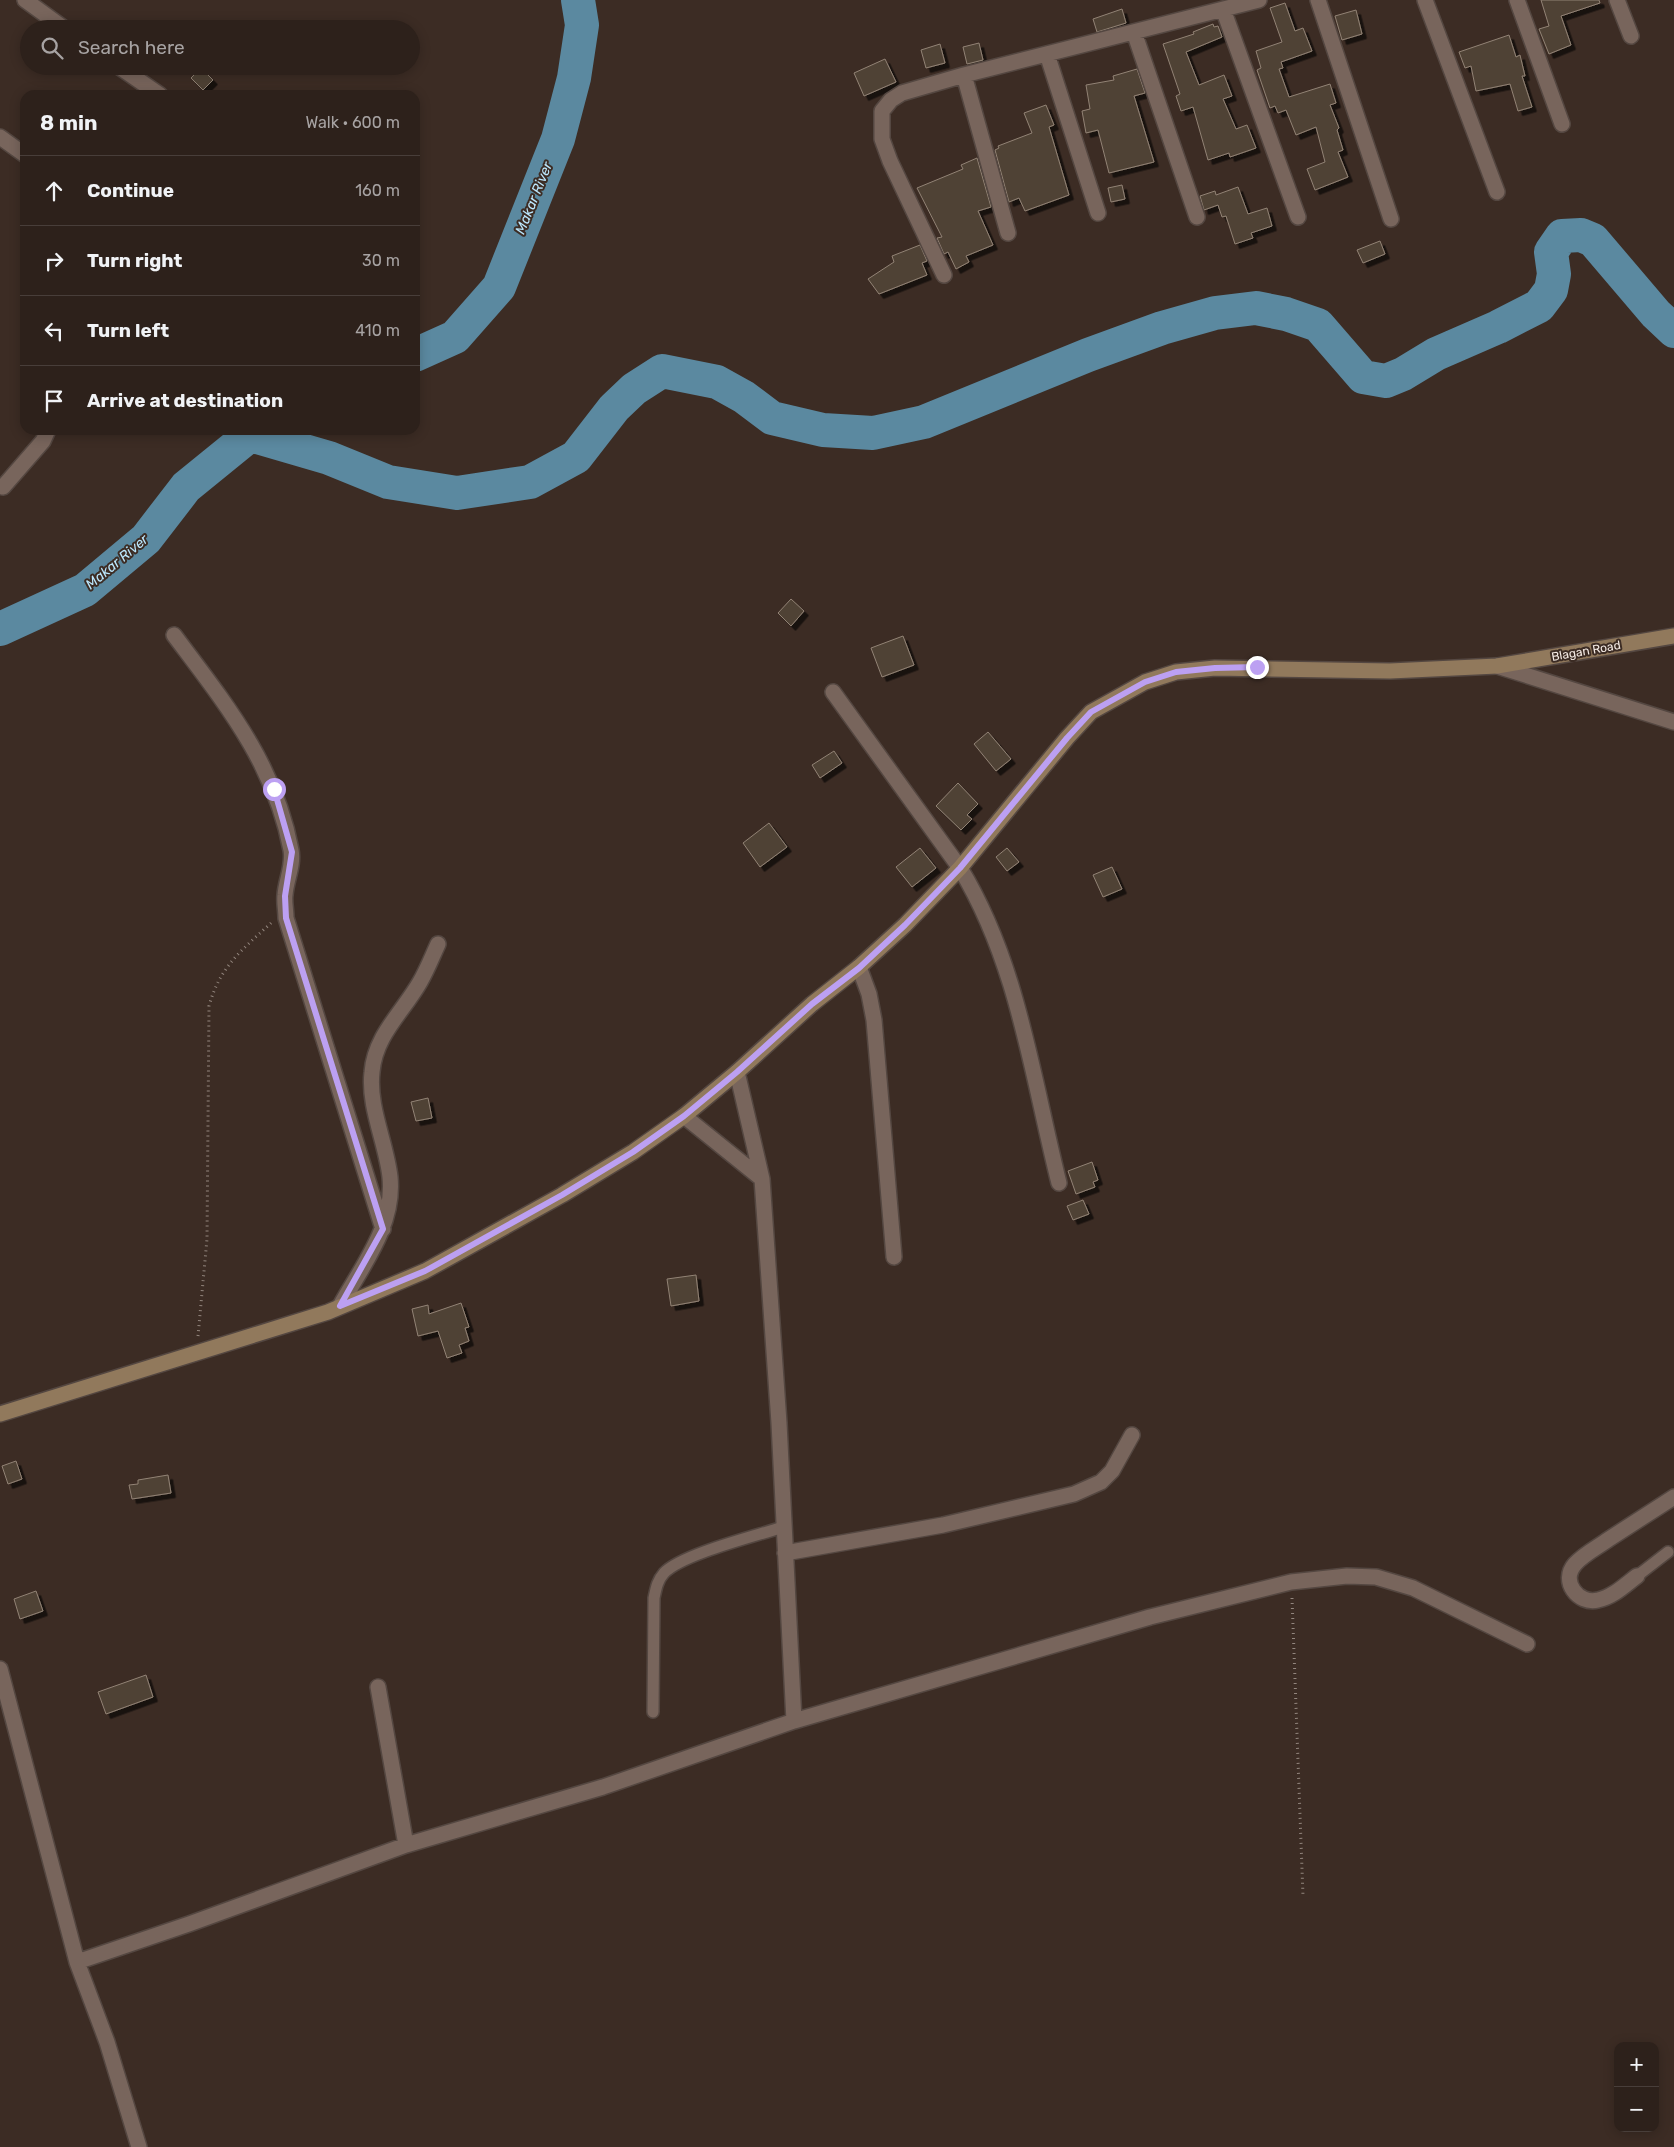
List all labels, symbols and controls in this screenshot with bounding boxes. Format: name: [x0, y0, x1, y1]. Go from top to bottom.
search box: [20, 20, 420, 75]
icon: search: [38, 34, 66, 62]
text: Search here: [78, 36, 185, 59]
text: 8 min: [40, 110, 97, 135]
text: Walk · 600 m: [305, 113, 400, 132]
water label: Makar River: [512, 159, 556, 237]
icon: ahead: [40, 177, 68, 205]
text: Continue: [87, 179, 174, 202]
text: 160 m: [355, 181, 400, 200]
icon: right: [40, 247, 68, 275]
text: Turn right: [87, 249, 182, 272]
text: 30 m: [362, 251, 400, 270]
icon: left: [40, 317, 68, 345]
text: Turn left: [87, 319, 169, 342]
text: 410 m: [355, 321, 400, 340]
icon: arrive: [40, 387, 68, 415]
text: Arrive at destination: [87, 389, 283, 412]
water label: Makar River: [82, 530, 152, 593]
street label: Blagan Road: [1550, 638, 1622, 664]
route end: [1246, 656, 1269, 679]
route start: [263, 778, 286, 801]
map controls: [1614, 2042, 1659, 2132]
button: +: [1614, 2042, 1659, 2087]
button: −: [1614, 2087, 1659, 2132]

